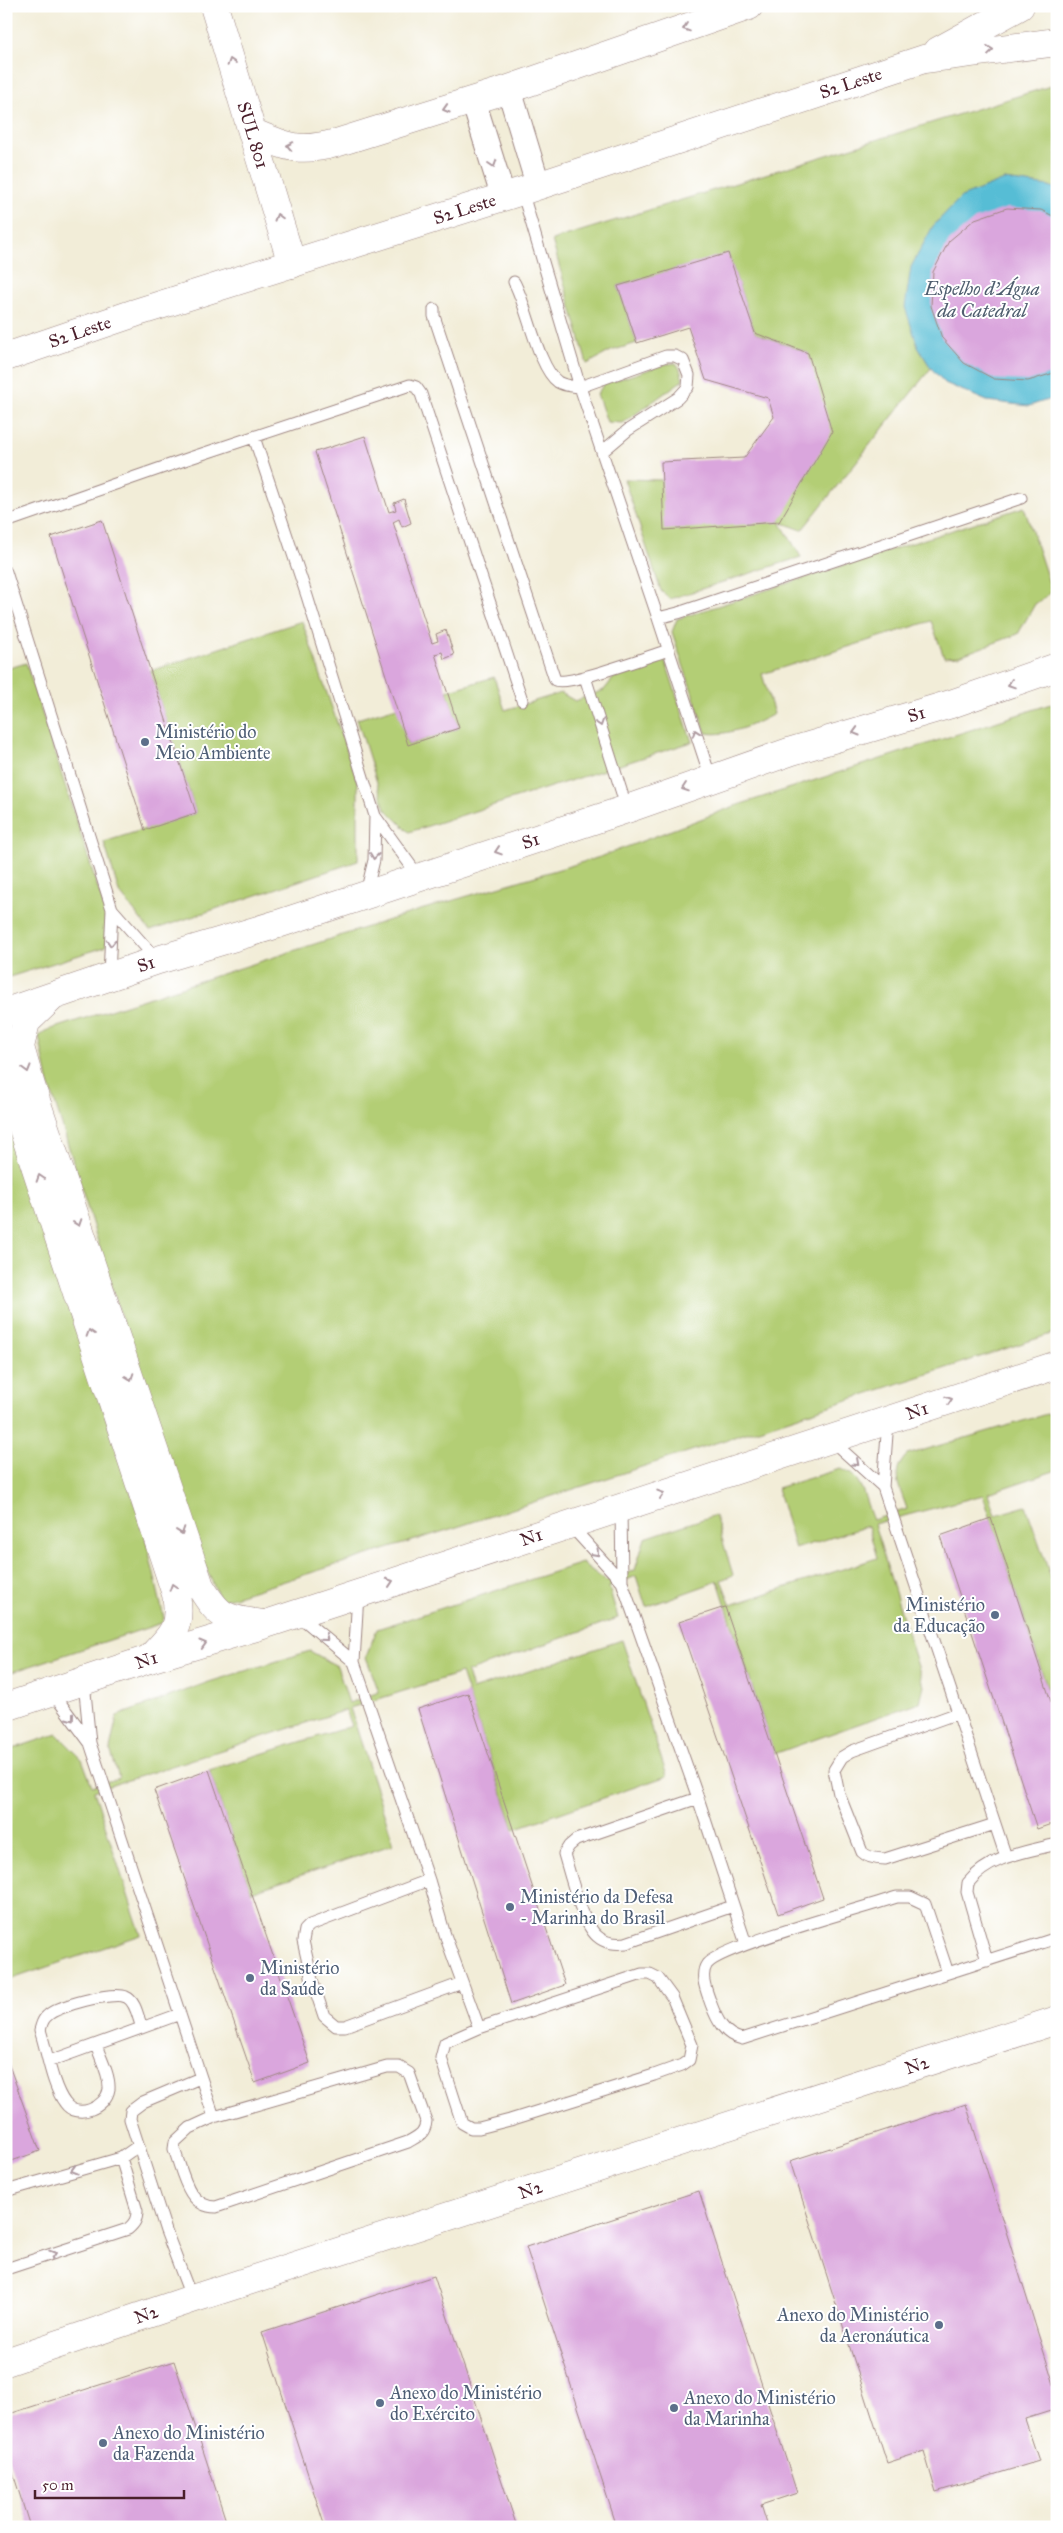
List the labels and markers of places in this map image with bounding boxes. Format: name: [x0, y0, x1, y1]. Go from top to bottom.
place label: Ministério do Meio Ambiente: [155, 721, 271, 764]
marker: Ministério do Meio Ambiente: [139, 736, 151, 748]
place label: Ministério da Educação: [893, 1594, 985, 1637]
marker: Ministério da Educação: [989, 1609, 1001, 1621]
place label: Ministério da Defesa - Marinha do Brasil: [520, 1886, 673, 1929]
marker: Ministério da Defesa - Marinha do Brasil: [504, 1901, 516, 1913]
place label: Ministério da Saúde: [260, 1957, 339, 2000]
marker: Ministério da Saúde: [244, 1972, 256, 1984]
place label: Anexo do Ministério da Aeronáutica: [776, 2304, 929, 2347]
marker: Anexo do Ministério da Aeronáutica: [933, 2319, 945, 2331]
place label: Anexo do Ministério do Exército: [389, 2382, 542, 2425]
place label: Anexo do Ministério da Marinha: [683, 2387, 836, 2430]
marker: Anexo do Ministério do Exército: [374, 2397, 386, 2409]
marker: Anexo do Ministério da Marinha: [668, 2402, 680, 2414]
place label: Anexo do Ministério da Fazenda: [112, 2422, 265, 2465]
marker: Anexo do Ministério da Fazenda: [97, 2437, 109, 2449]

